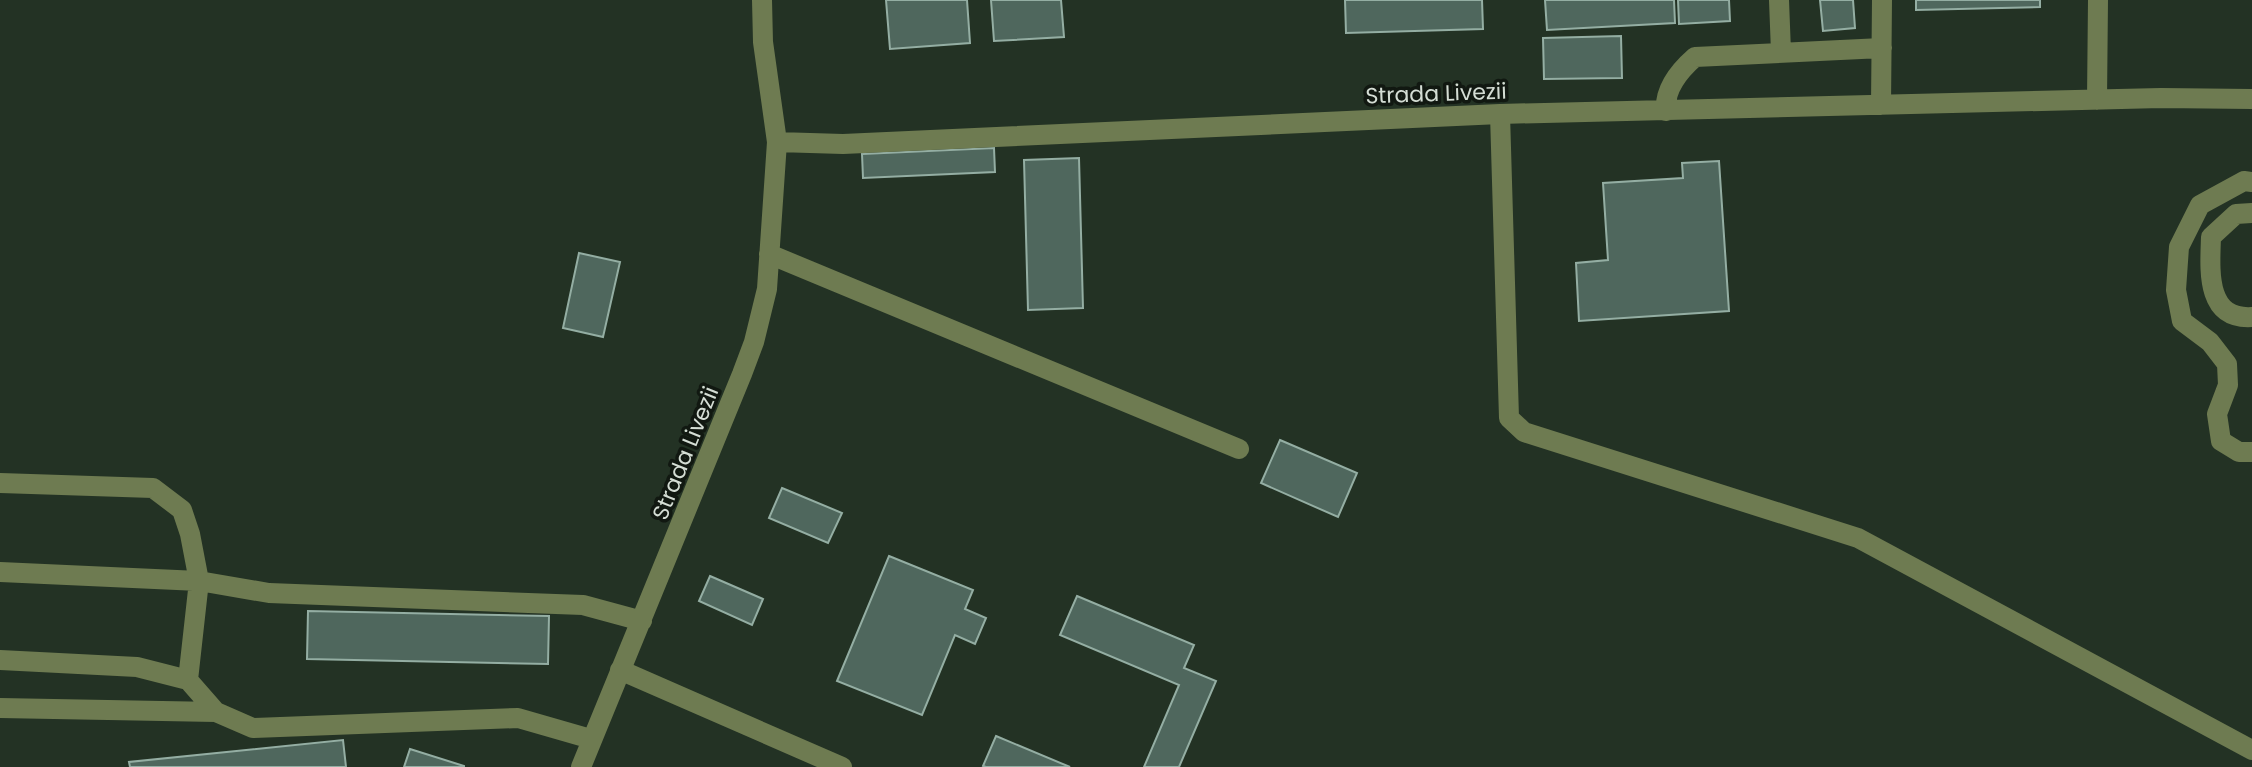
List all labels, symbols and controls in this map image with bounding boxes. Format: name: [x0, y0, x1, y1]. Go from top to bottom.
street label: Strada Livezii: [1365, 76, 1507, 111]
street label: Strada Livezii: [645, 382, 726, 525]

